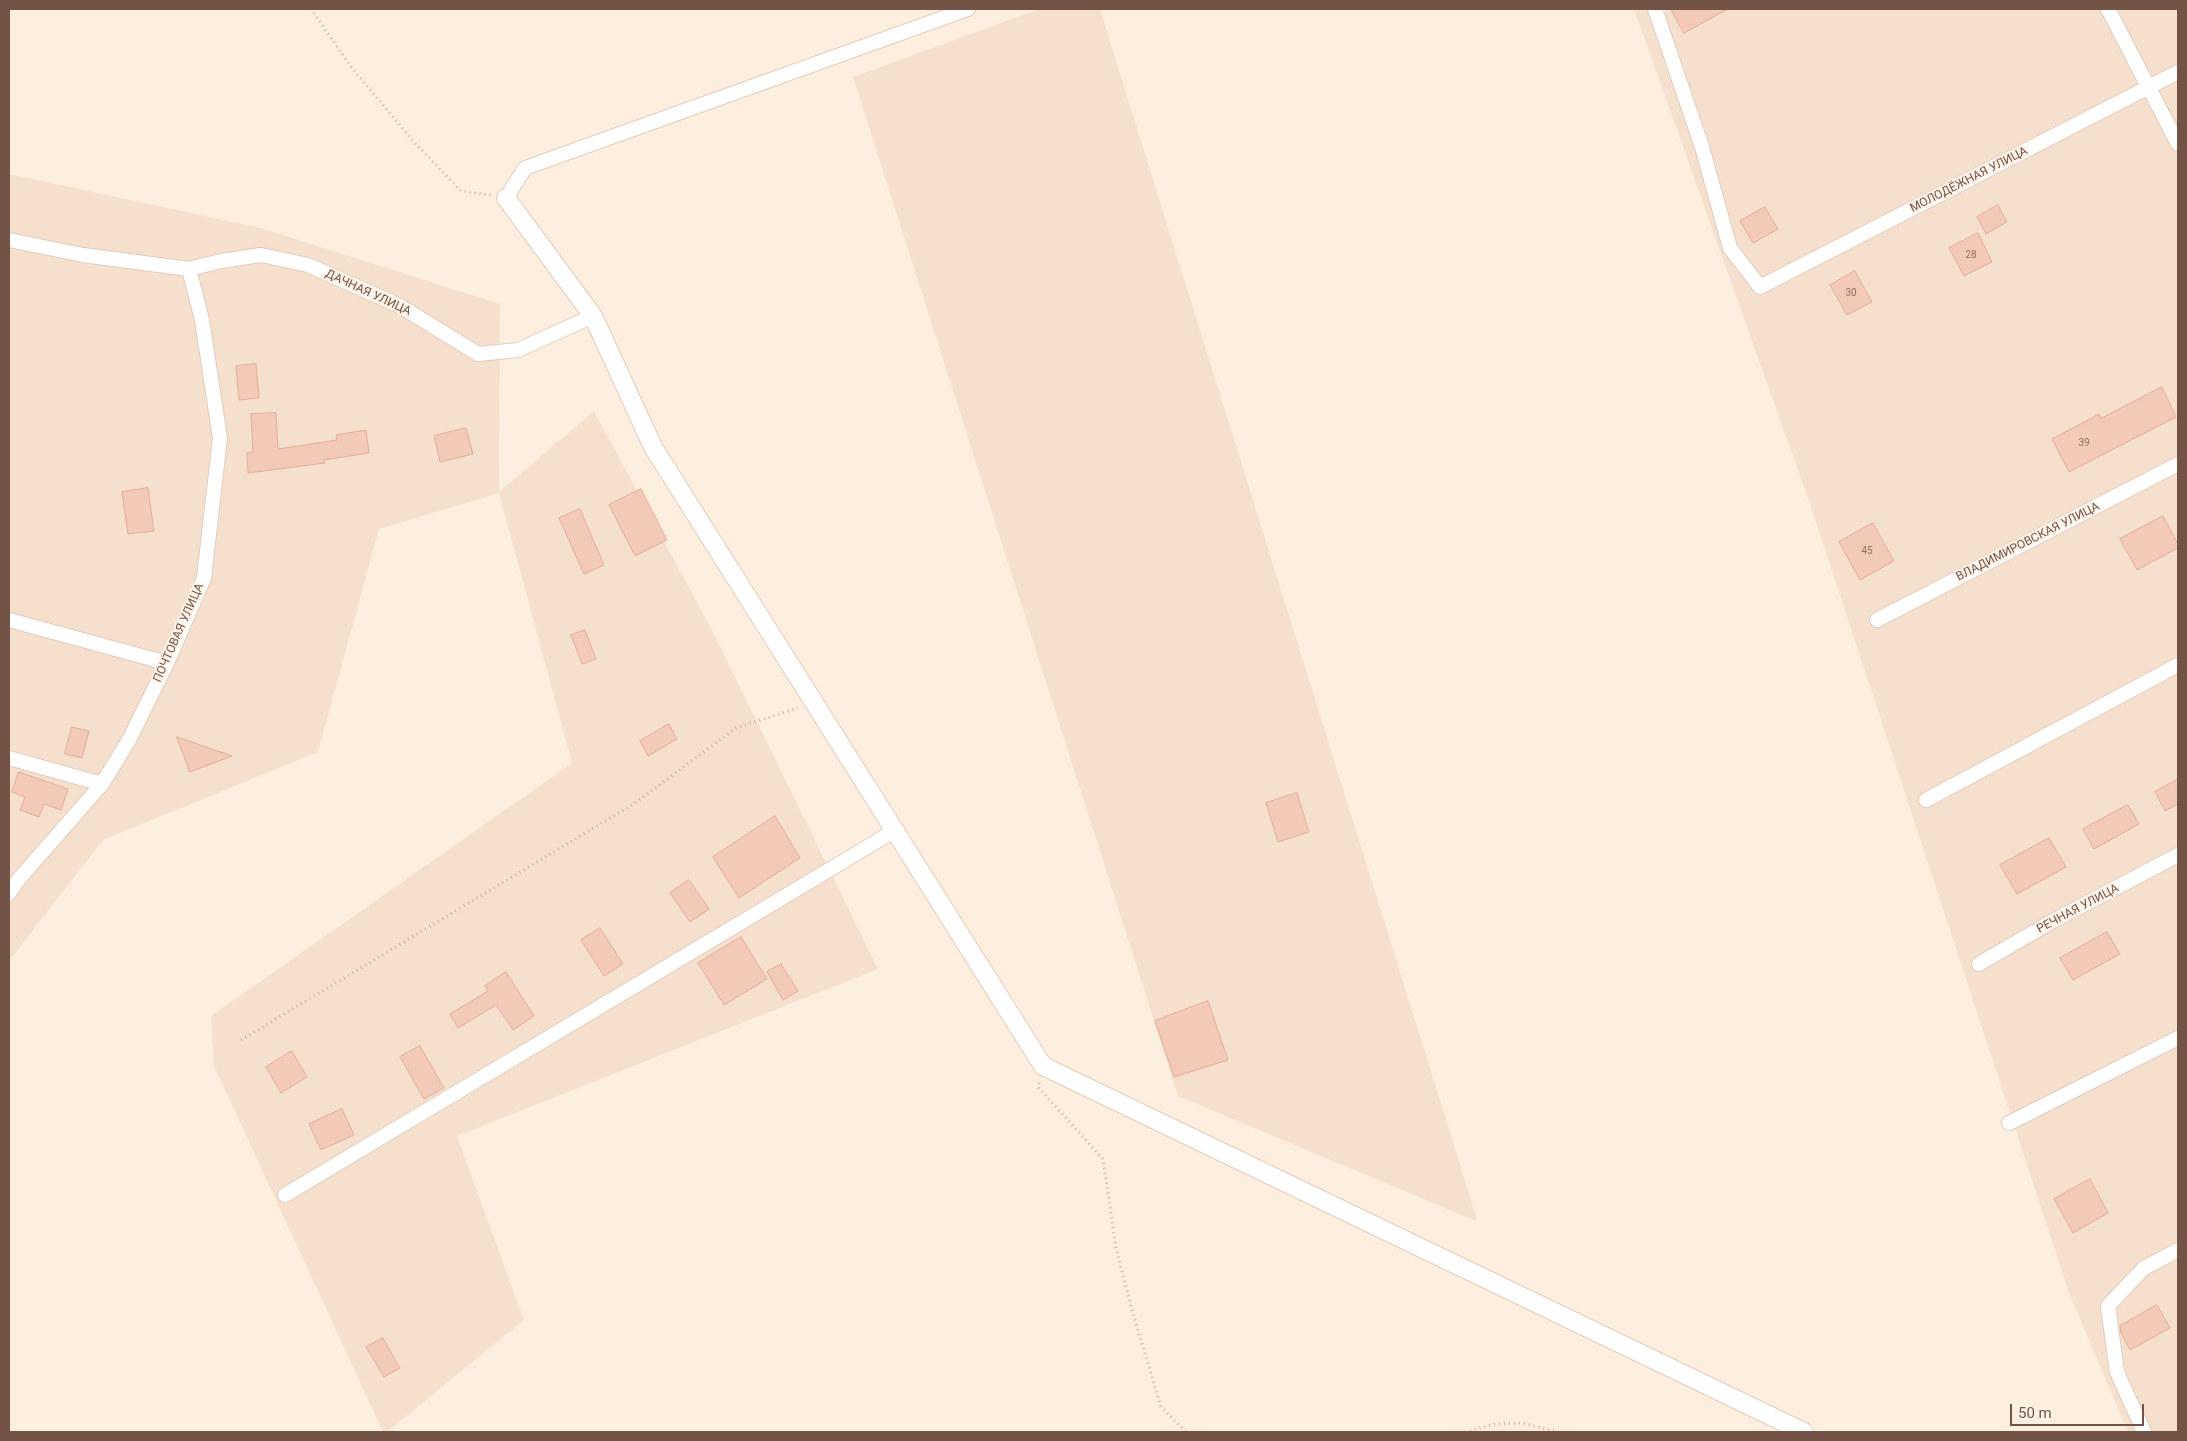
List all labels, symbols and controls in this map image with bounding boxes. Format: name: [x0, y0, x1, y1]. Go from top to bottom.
street label: МОЛОДЁЖНАЯ УЛИЦА: [1908, 144, 2030, 216]
house number: 28: [1965, 249, 1977, 261]
street label: ДАЧНАЯ УЛИЦА: [323, 267, 413, 319]
house number: 30: [1845, 287, 1857, 299]
house number: 39: [2078, 437, 2090, 449]
street label: ВЛАДИМИРОВСКАЯ УЛИЦА: [1954, 500, 2102, 584]
house number: 45: [1861, 545, 1873, 557]
street label: ПОЧТОВАЯ УЛИЦА: [151, 581, 207, 685]
street label: РЕЧНАЯ УЛИЦА: [2035, 881, 2121, 937]
scale bar: [2012, 1394, 2146, 1426]
text: 50 m: [2018, 1404, 2052, 1422]

